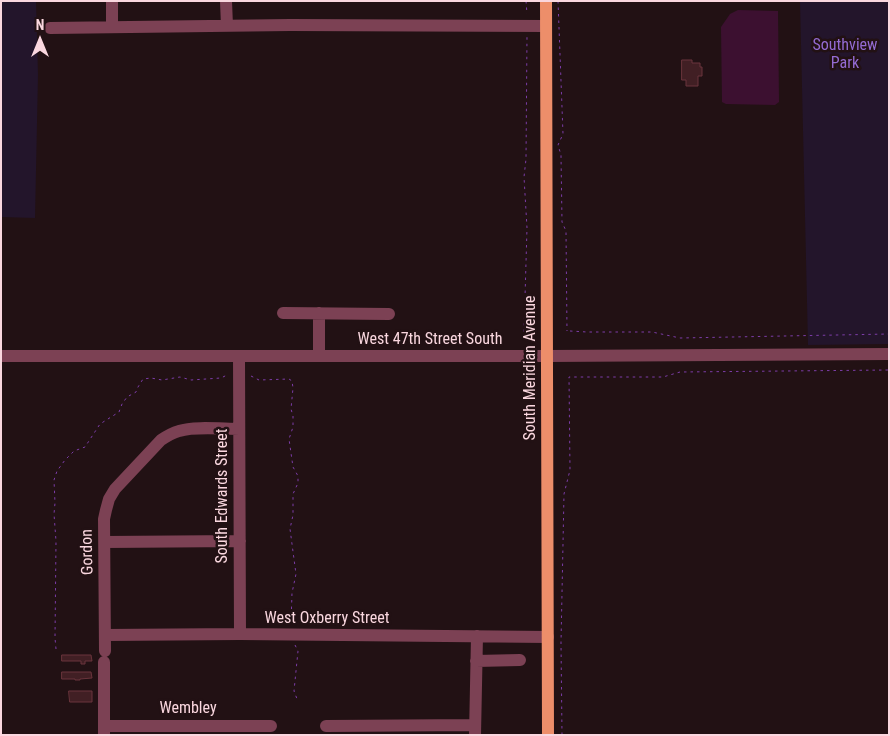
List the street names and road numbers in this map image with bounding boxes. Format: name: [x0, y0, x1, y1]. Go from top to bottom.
street label: South Meridian Avenue: [521, 295, 541, 441]
street label: West 47th Street South: [358, 330, 502, 350]
street label: South Edwards Street: [213, 428, 233, 564]
street label: Gordon: [78, 529, 98, 575]
street label: West Oxberry Street: [265, 609, 389, 629]
street label: Wembley: [159, 699, 217, 719]

